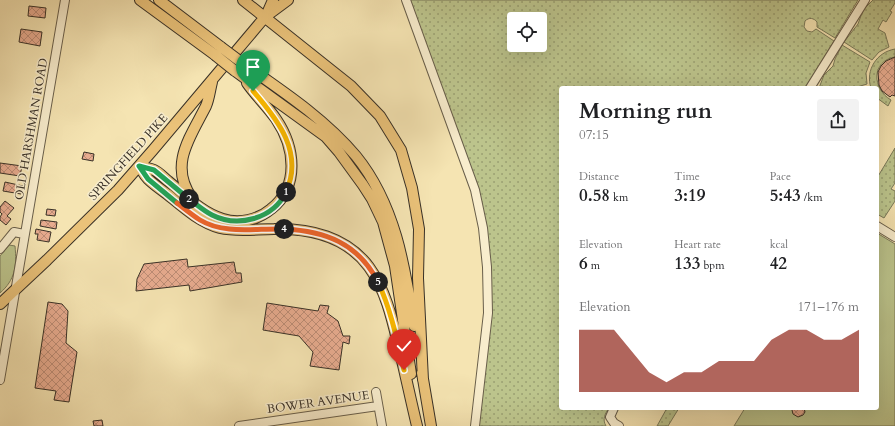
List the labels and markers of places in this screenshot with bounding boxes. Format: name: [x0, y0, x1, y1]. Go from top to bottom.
pin: [236, 50, 270, 91]
pin: 1: [276, 182, 296, 202]
pin: 2: [179, 189, 199, 209]
pin: 4: [274, 219, 294, 239]
pin: 5: [368, 272, 388, 292]
pin: [387, 329, 421, 370]

